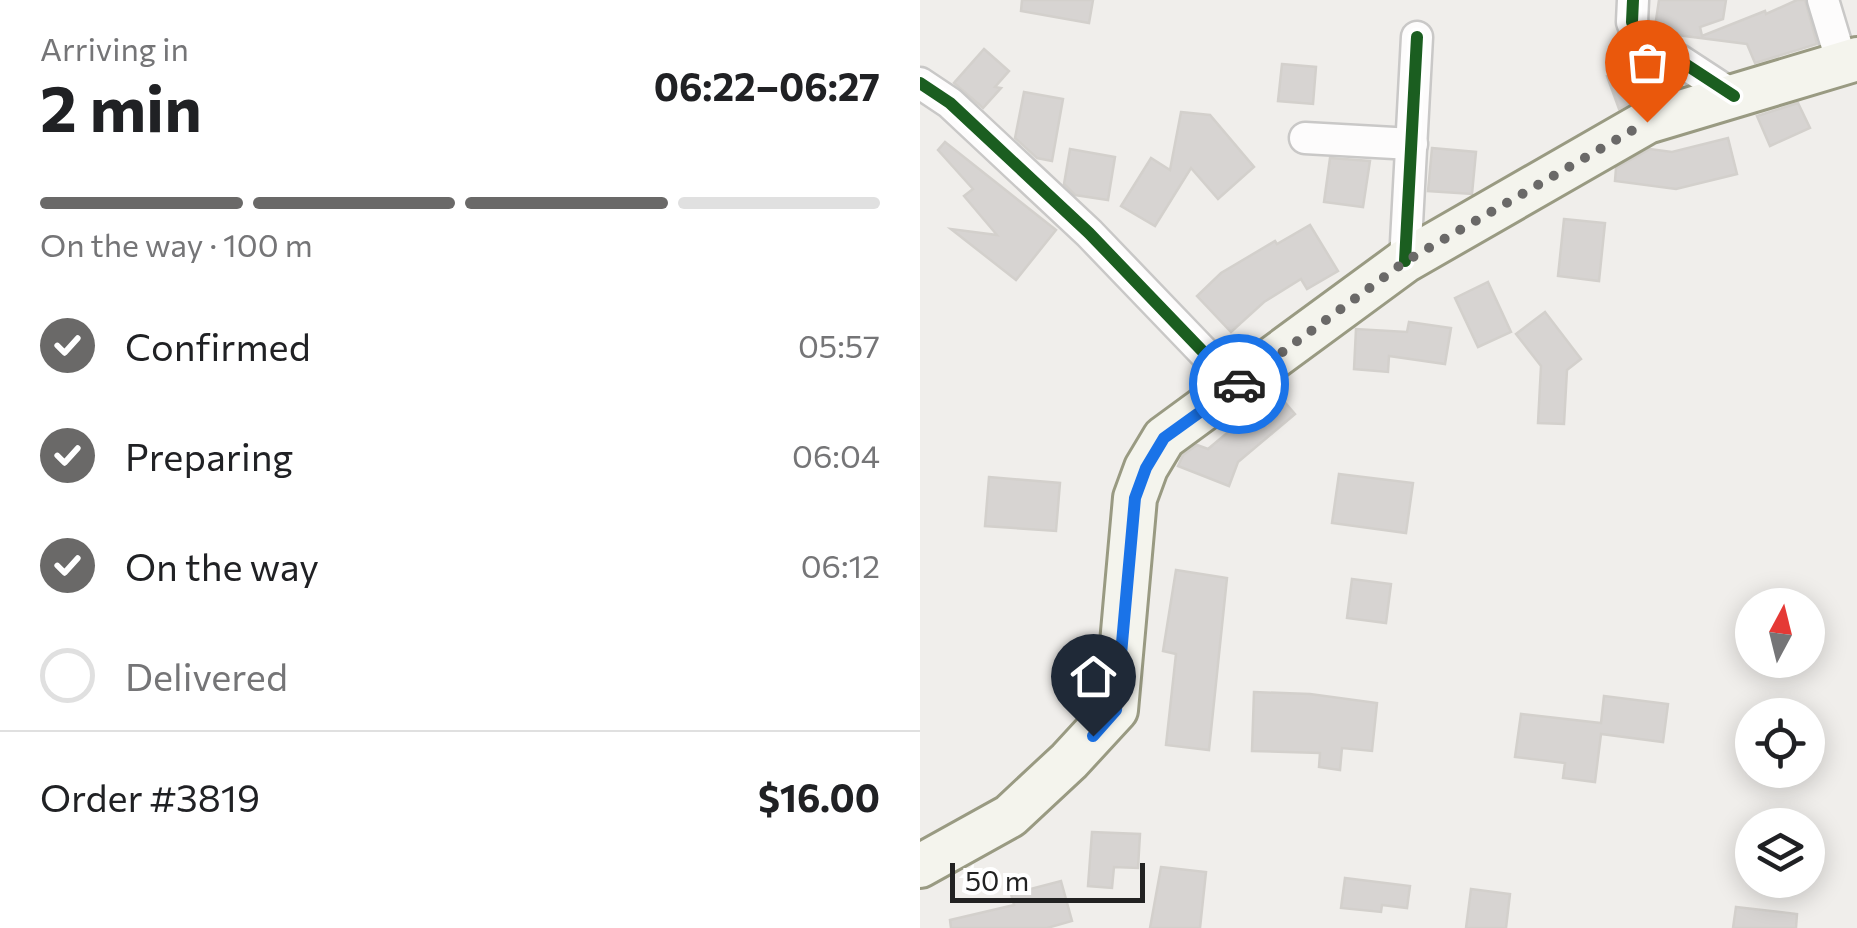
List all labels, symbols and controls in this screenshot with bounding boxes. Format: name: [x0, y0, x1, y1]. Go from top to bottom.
pin: [1605, 20, 1690, 123]
text: Arriving in: [40, 28, 189, 68]
icon: bag: [1620, 35, 1675, 90]
text: 06:22–06:27: [654, 62, 880, 109]
text: 2 min: [40, 66, 202, 145]
text: On the way · 100 m: [40, 224, 313, 264]
icon: check: [40, 318, 95, 373]
text: Confirmed: [125, 322, 311, 369]
text: 05:57: [798, 325, 880, 365]
courier: [1189, 334, 1289, 434]
icon: car: [1212, 357, 1267, 412]
icon: check: [40, 428, 95, 483]
text: Preparing: [125, 432, 293, 479]
text: 06:04: [792, 435, 880, 475]
icon: check: [40, 538, 95, 593]
text: On the way: [125, 542, 319, 589]
text: 06:12: [801, 545, 880, 585]
north arrow: [1735, 588, 1825, 678]
map controls: [1735, 588, 1825, 898]
pin: [1051, 634, 1136, 737]
icon: home: [1066, 649, 1121, 704]
text: Delivered: [125, 652, 288, 699]
button: locate: [1735, 698, 1825, 788]
text: Order #3819: [40, 773, 260, 820]
text: $16.00: [758, 773, 880, 820]
button: layers: [1735, 808, 1825, 898]
scale bar: [950, 858, 1145, 902]
text: 50 m: [965, 863, 1029, 897]

